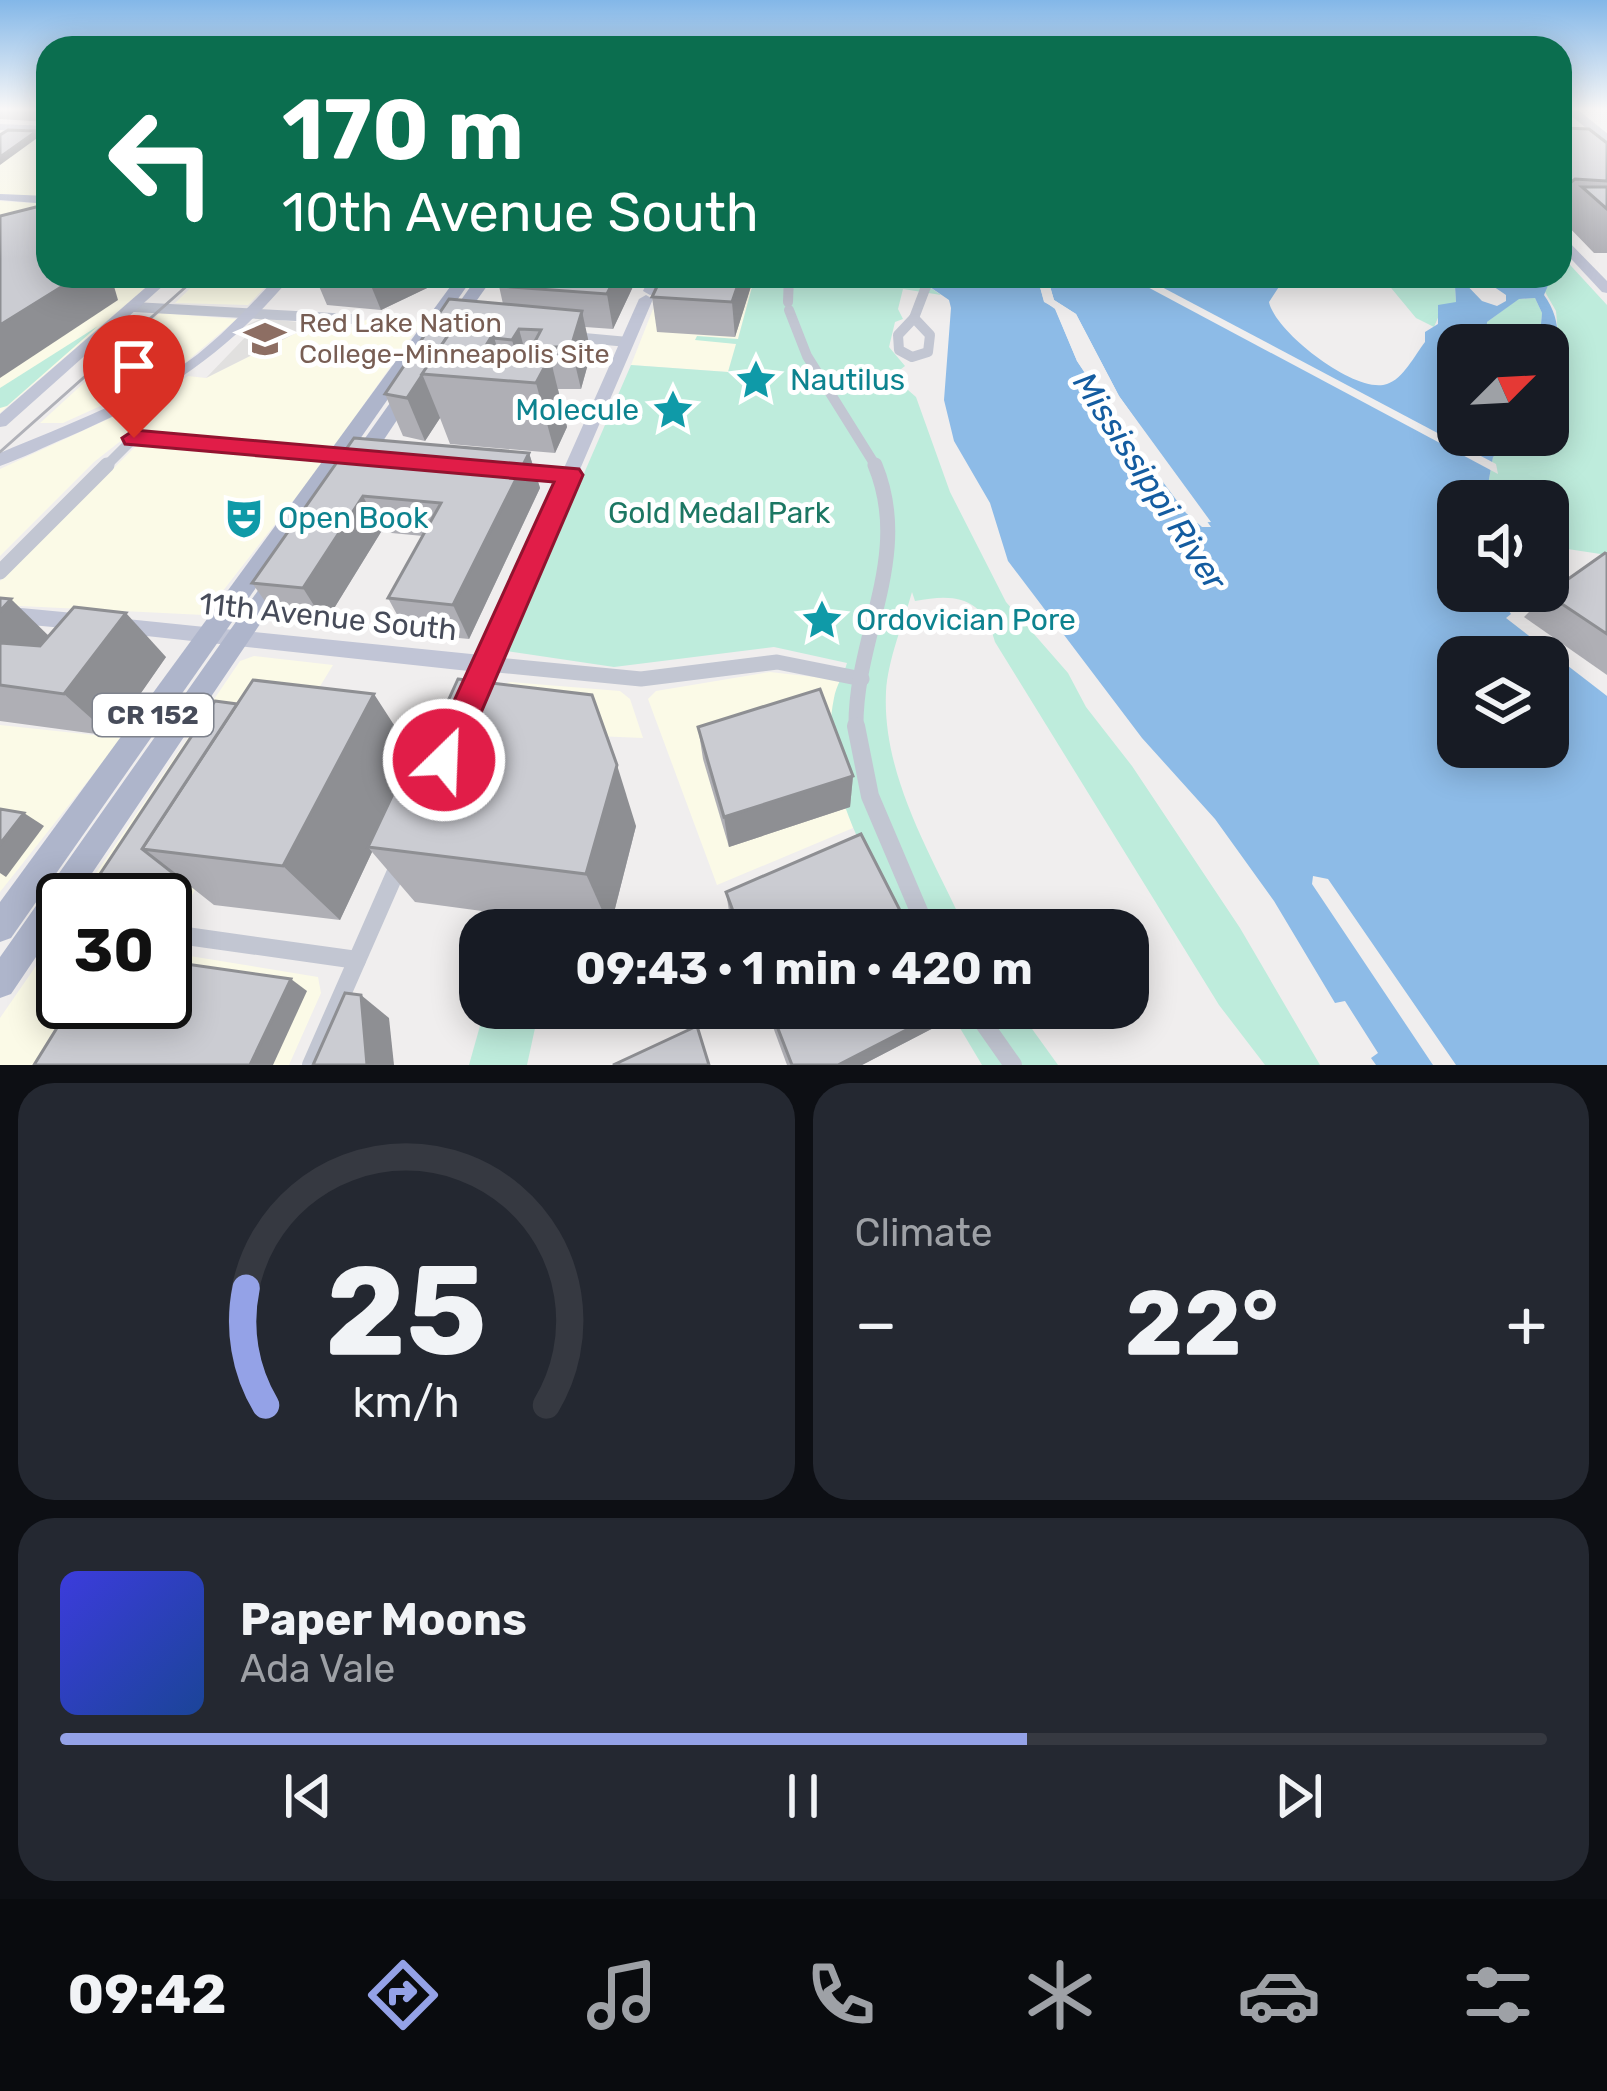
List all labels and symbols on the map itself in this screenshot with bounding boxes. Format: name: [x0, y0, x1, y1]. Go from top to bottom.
place label: Red Lake Nation College-Minneapolis Site: [299, 307, 610, 370]
pin: [83, 315, 185, 438]
school or university icon: Red Lake Nation College-Minneapolis Site: [242, 316, 288, 362]
north arrow: [1437, 324, 1569, 456]
place icon: Nautilus: [733, 357, 779, 403]
place label: Nautilus: [790, 362, 905, 398]
water label: Mississippi River: [1065, 365, 1236, 598]
place icon: Molecule: [650, 387, 696, 433]
place label: Molecule: [515, 392, 639, 428]
theatre icon: Open Book: [221, 495, 267, 541]
park label: Gold Medal Park: [608, 495, 831, 531]
place label: Open Book: [278, 500, 429, 536]
street label: 11th Avenue South: [198, 586, 458, 648]
place icon: Ordovician Pore: [799, 597, 845, 643]
place label: Ordovician Pore: [856, 602, 1076, 638]
road number: CR 152: [93, 694, 213, 736]
position arrow: [381, 697, 507, 823]
speed limit sign: 30: [36, 873, 192, 1029]

